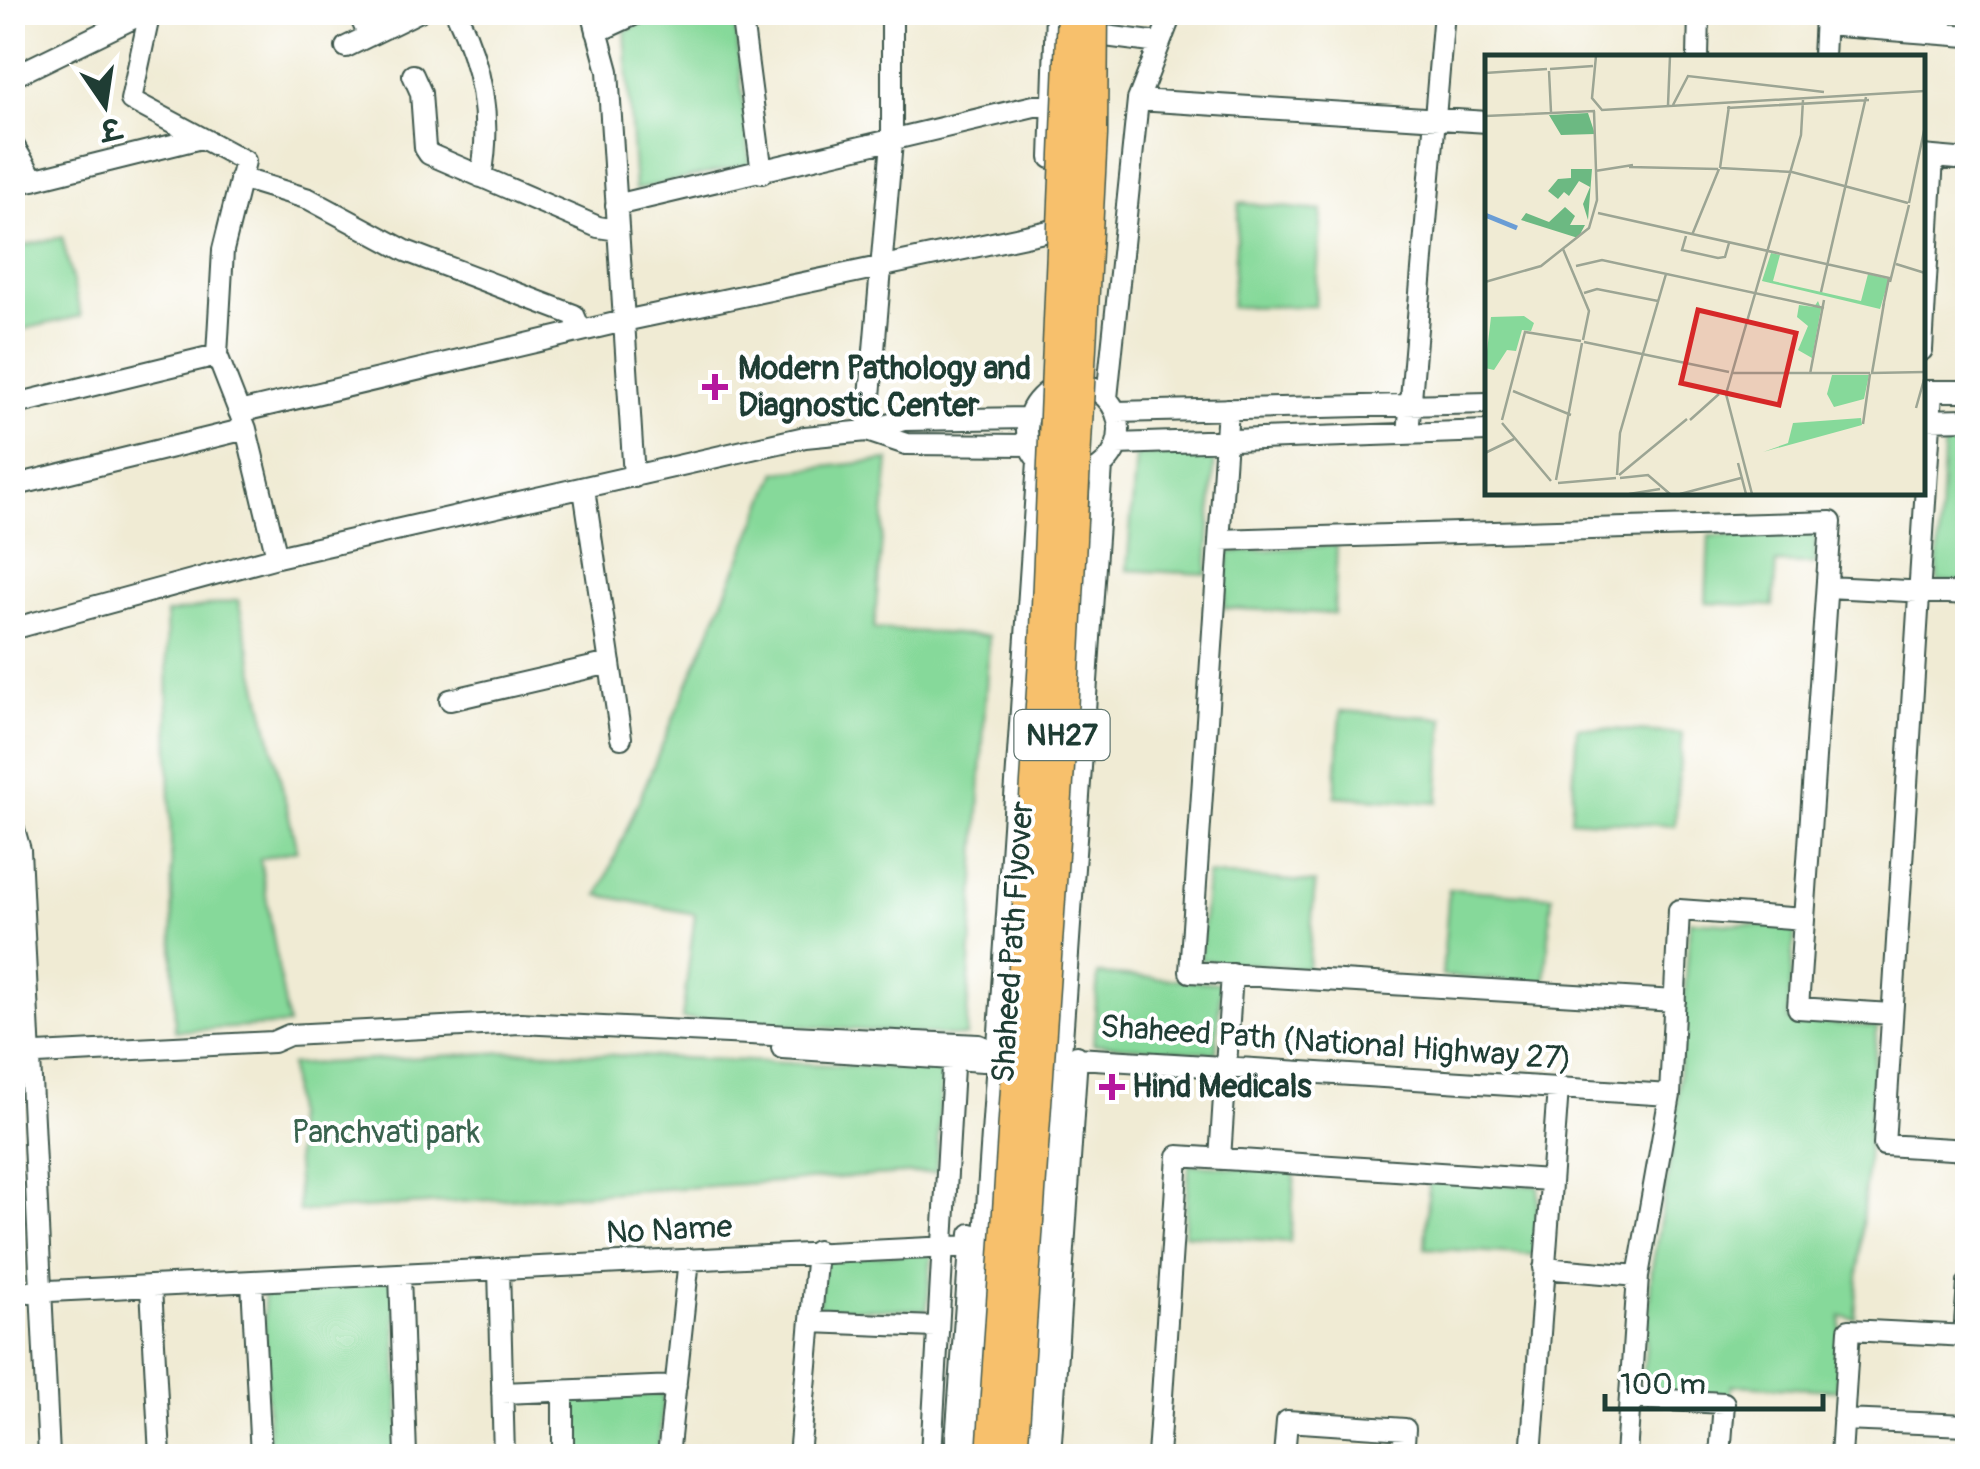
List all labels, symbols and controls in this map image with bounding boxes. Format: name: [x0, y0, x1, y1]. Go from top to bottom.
north arrow: [55, 55, 155, 155]
inset map: [1485, 55, 1925, 495]
text: उ: [95, 108, 126, 148]
place label: Modern Pathology and Diagnostic Center: [738, 349, 1031, 426]
marker: Modern Pathology and Diagnostic Center: [702, 374, 728, 400]
road number: NH27: [1014, 710, 1110, 760]
street label: Shaheed Path Flyover: [983, 799, 1043, 1084]
street label: Shaheed Path (National Highway 27): [1099, 1007, 1573, 1079]
place label: Hind Medicals: [1132, 1067, 1312, 1107]
marker: Hind Medicals: [1101, 1076, 1123, 1098]
park label: Panchvati park: [292, 1113, 480, 1153]
street label: No Name: [605, 1207, 733, 1253]
scale bar: [1605, 1349, 1822, 1411]
text: 100 m: [1620, 1366, 1706, 1403]

